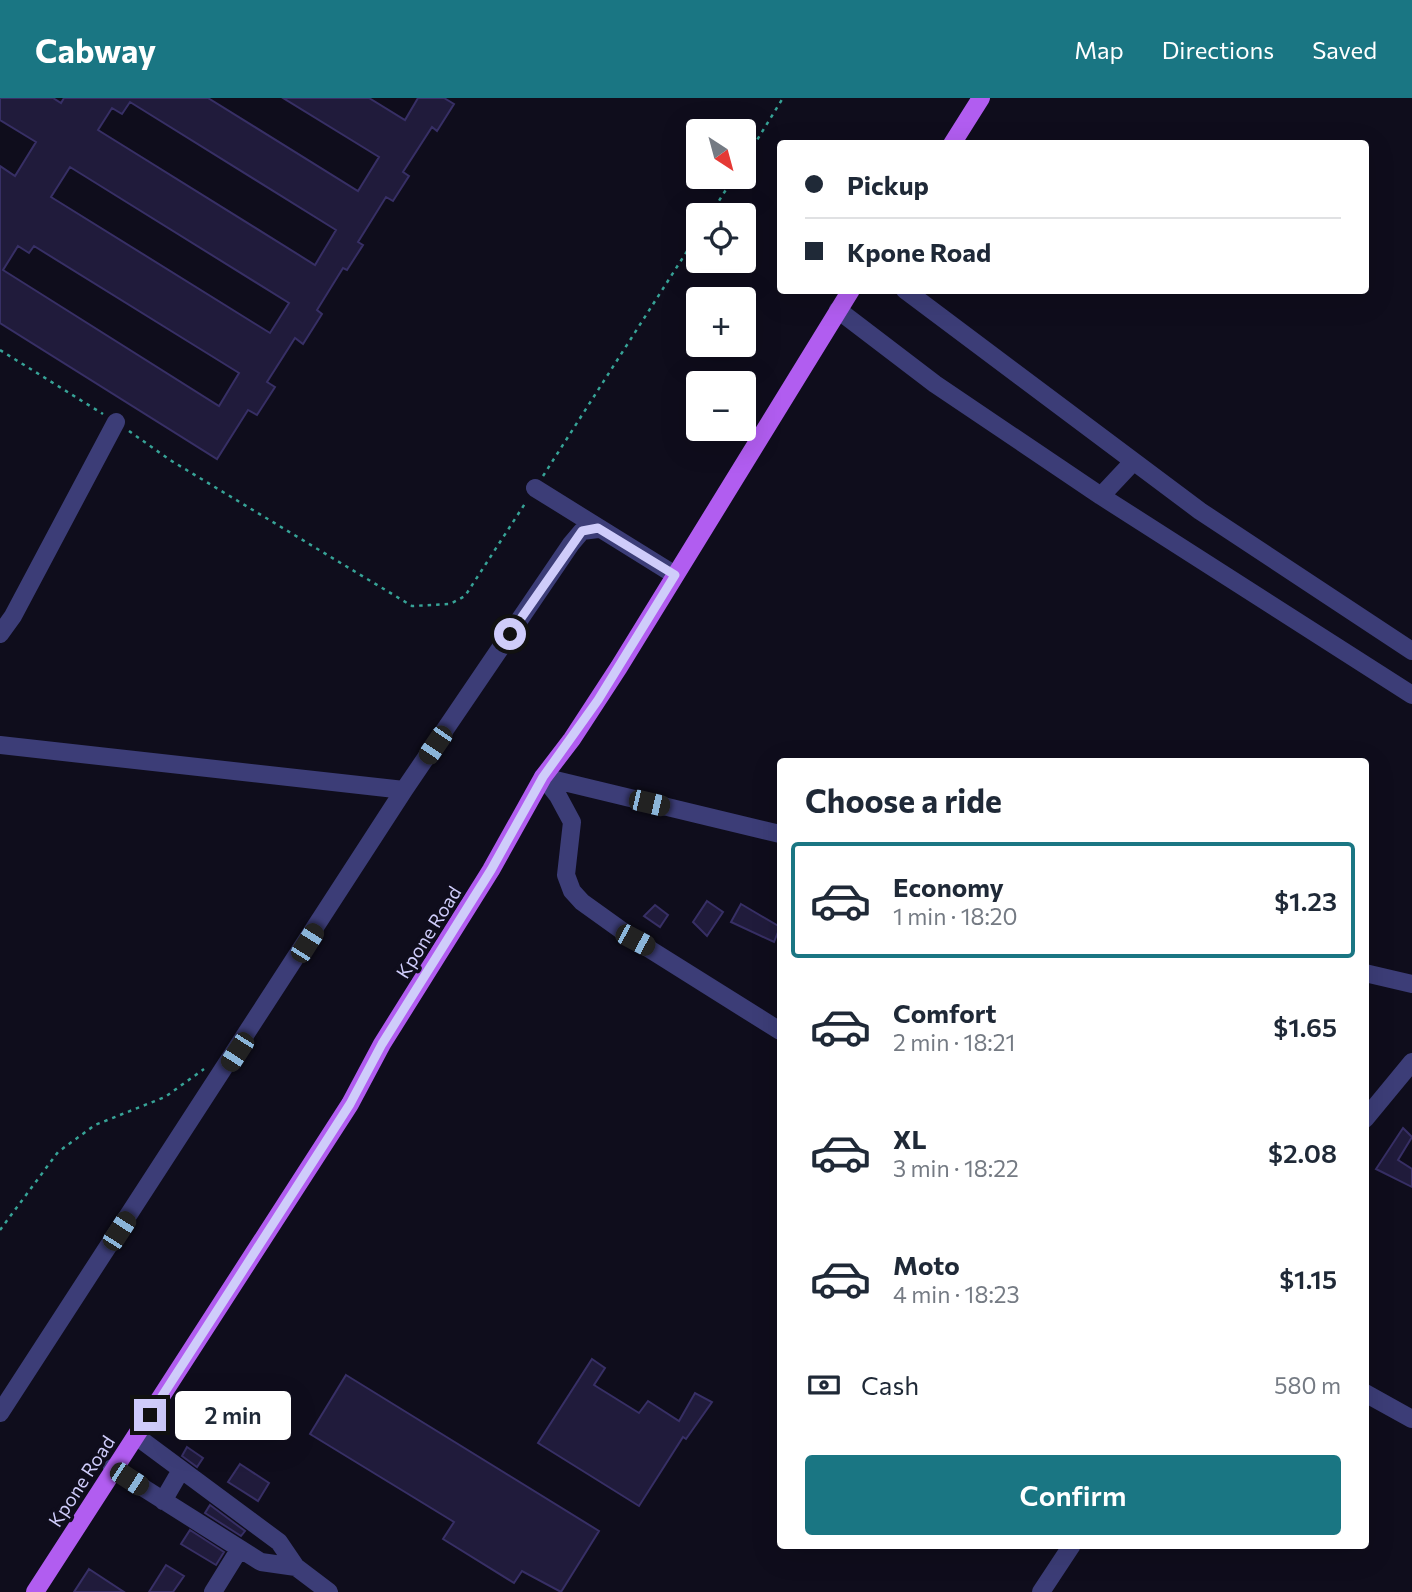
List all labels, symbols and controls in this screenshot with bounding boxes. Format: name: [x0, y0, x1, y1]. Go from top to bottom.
text: Cabway: [35, 29, 156, 70]
text: Map: [1074, 35, 1124, 64]
text: Directions: [1162, 35, 1274, 64]
text: Saved: [1312, 35, 1377, 64]
north arrow: [686, 119, 756, 189]
map controls: [686, 119, 756, 441]
text: Pickup: [847, 169, 929, 200]
button: locate: [686, 203, 756, 273]
text: Kpone Road: [847, 236, 991, 267]
button: +: [686, 287, 756, 357]
button: −: [686, 371, 756, 441]
route start: [494, 618, 526, 650]
car: [415, 722, 456, 768]
text: Choose a ride: [805, 780, 1002, 820]
car: [627, 788, 672, 818]
icon: car: [809, 869, 872, 932]
text: Economy: [893, 871, 1004, 902]
street label: Kpone Road: [391, 882, 465, 982]
text: $1.23: [1274, 885, 1337, 916]
text: 1 min · 18:20: [893, 902, 1018, 930]
car: [287, 920, 328, 966]
car: [612, 921, 659, 959]
icon: car: [809, 995, 872, 1058]
text: Comfort: [893, 997, 996, 1028]
text: $1.65: [1273, 1011, 1337, 1042]
text: 2 min · 18:21: [893, 1028, 1015, 1056]
car: [217, 1029, 258, 1075]
icon: car: [809, 1121, 872, 1184]
text: XL: [893, 1123, 927, 1154]
text: $2.08: [1268, 1137, 1337, 1168]
text: 3 min · 18:22: [893, 1154, 1019, 1182]
car: [99, 1208, 140, 1254]
icon: car: [809, 1247, 872, 1310]
text: Moto: [893, 1249, 960, 1280]
text: $1.15: [1279, 1263, 1337, 1294]
text: 4 min · 18:23: [893, 1280, 1020, 1308]
icon: cash: [805, 1366, 843, 1404]
text: Cash: [861, 1369, 919, 1400]
text: 580 m: [1274, 1371, 1341, 1399]
callout: 2 min: [174, 1390, 290, 1440]
route end: [134, 1399, 166, 1431]
text: 2 min: [205, 1401, 261, 1429]
street label: Kpone Road: [43, 1431, 119, 1531]
button: Confirm: [805, 1455, 1341, 1535]
car: [106, 1459, 153, 1499]

